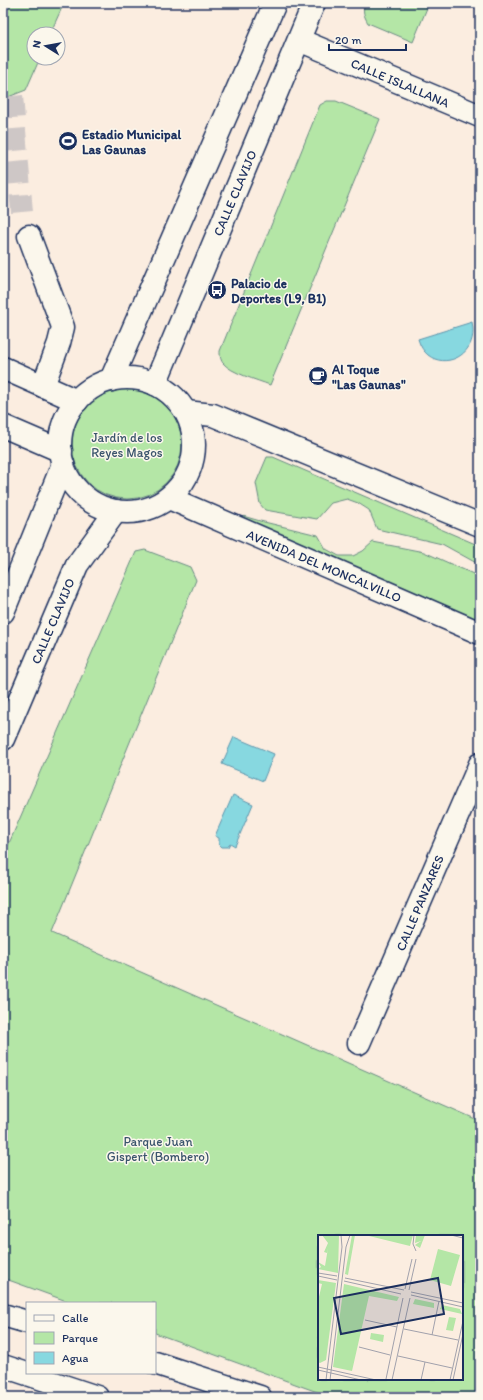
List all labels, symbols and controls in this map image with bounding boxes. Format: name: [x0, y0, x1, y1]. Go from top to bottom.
north arrow: [26, 26, 66, 66]
scale bar: [329, 26, 406, 52]
text: 20 m: [335, 33, 362, 47]
text: N: [30, 39, 44, 49]
street label: CALLE ISLALLANA: [348, 55, 452, 111]
place label: Estadio Municipal Las Gaunas: [82, 127, 181, 157]
sports icon: Estadio Municipal Las Gaunas: [57, 130, 79, 152]
street label: CALLE CLAVIJO: [210, 148, 260, 238]
place label: Palacio de Deportes (L9, B1): [231, 276, 326, 307]
bus stop icon: Palacio de Deportes (L9, B1): [206, 279, 228, 301]
place label: Al Toque "Las Gaunas": [331, 362, 406, 392]
cafe icon: Al Toque "Las Gaunas": [307, 365, 329, 387]
park label: Jardín de los Reyes Magos: [91, 430, 163, 460]
street label: AVENIDA DEL MONCALVILLO: [244, 527, 404, 605]
street label: CALLE CLAVIJO: [28, 576, 78, 666]
street label: CALLE PANZARES: [393, 853, 447, 953]
park label: Parque Juan Gispert (Bombero): [107, 1134, 209, 1164]
inset map: [318, 1235, 463, 1380]
legend: [26, 1302, 156, 1374]
text: Calle: [62, 1311, 89, 1325]
text: Parque: [62, 1331, 98, 1345]
text: Agua: [62, 1351, 88, 1365]

